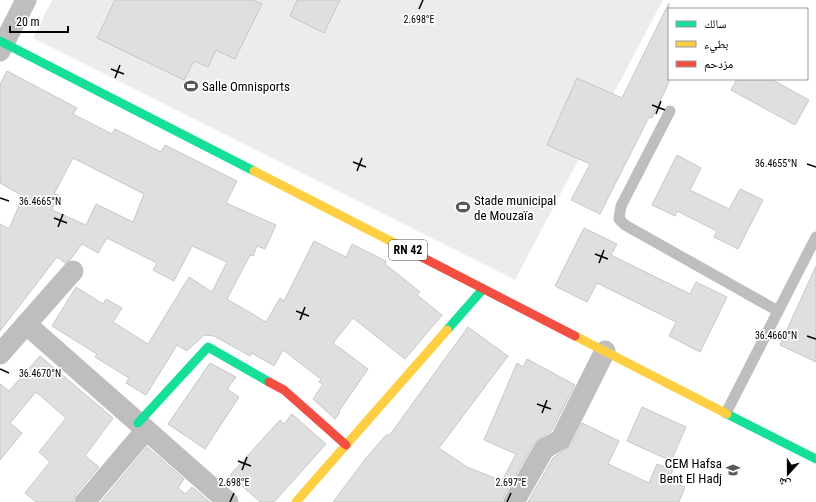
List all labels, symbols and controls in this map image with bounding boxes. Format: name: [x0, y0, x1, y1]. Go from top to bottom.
scale bar: [10, 8, 68, 34]
legend: [668, 8, 808, 80]
text: 2.698°E: [403, 14, 435, 25]
text: 20 m: [16, 15, 40, 29]
text: سالك: [704, 17, 726, 31]
text: بطيء: [704, 37, 728, 54]
text: مزدحم: [704, 57, 733, 72]
sports icon: Salle Omnisports: [183, 78, 199, 94]
place label: Salle Omnisports: [202, 79, 290, 94]
text: 36.4655°N: [755, 158, 797, 169]
place label: Stade municipal de Mouzaïa: [474, 193, 556, 223]
text: 36.4665°N: [19, 196, 61, 207]
sports icon: Stade municipal de Mouzaïa: [455, 199, 471, 215]
road number: RN 42: [389, 240, 427, 260]
text: 36.4660°N: [755, 330, 797, 341]
text: 36.4670°N: [19, 368, 61, 379]
north arrow: [768, 454, 808, 494]
place label: CEM Hafsa Bent El Hadj: [660, 456, 722, 486]
school or university icon: CEM Hafsa Bent El Hadj: [725, 462, 741, 478]
text: ش: [777, 474, 793, 491]
text: 2.698°E: [218, 477, 250, 488]
text: 2.697°E: [495, 477, 527, 488]

